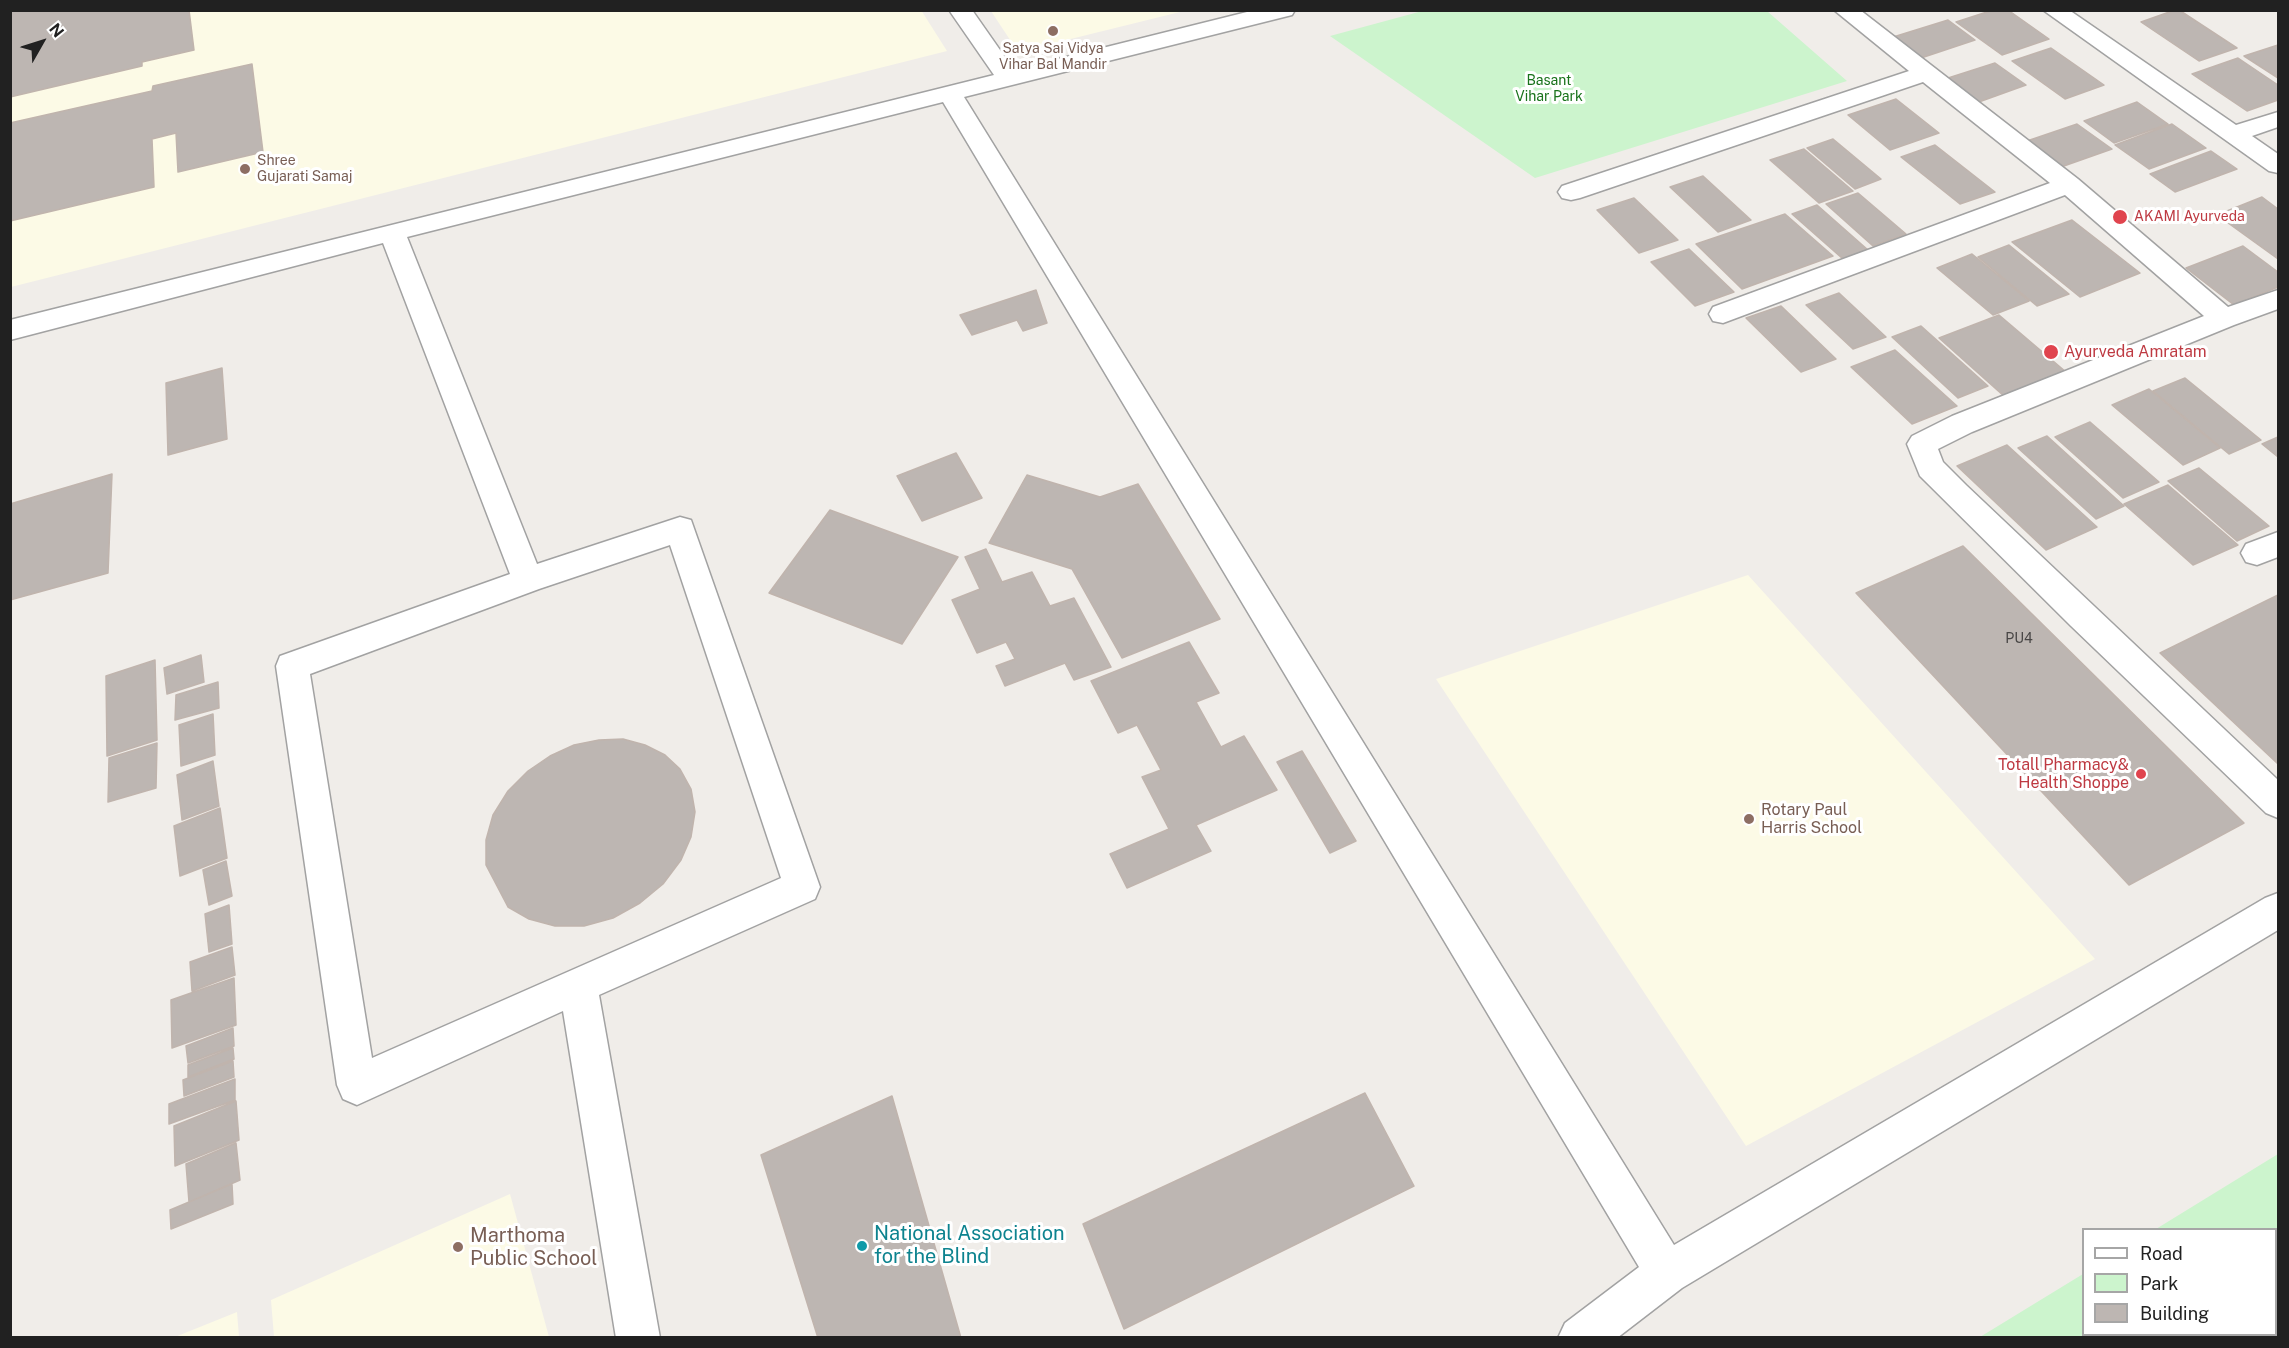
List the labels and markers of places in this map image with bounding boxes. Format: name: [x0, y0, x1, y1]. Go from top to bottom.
marker: Satya Sai Vidya Vihar Bal Mandir: [1046, 24, 1060, 38]
place label: Satya Sai Vidya Vihar Bal Mandir: [999, 41, 1107, 74]
place label: Shree Gujarati Samaj: [257, 153, 352, 186]
marker: Shree Gujarati Samaj: [238, 162, 252, 176]
marker: AKAMI Ayurveda: [2111, 208, 2129, 226]
place label: AKAMI Ayurveda: [2134, 209, 2245, 225]
place label: Ayurveda Amratam: [2064, 342, 2207, 362]
marker: Ayurveda Amratam: [2042, 343, 2060, 361]
place label: Totall Pharmacy& Health Shoppe: [1998, 755, 2129, 793]
marker: Totall Pharmacy& Health Shoppe: [2134, 767, 2148, 781]
place label: Rotary Paul Harris School: [1761, 800, 1862, 838]
marker: Rotary Paul Harris School: [1742, 812, 1756, 826]
place label: National Association for the Blind: [874, 1222, 1064, 1269]
place label: Marthoma Public School: [470, 1224, 597, 1271]
marker: National Association for the Blind: [855, 1239, 869, 1253]
marker: Marthoma Public School: [451, 1240, 465, 1254]

